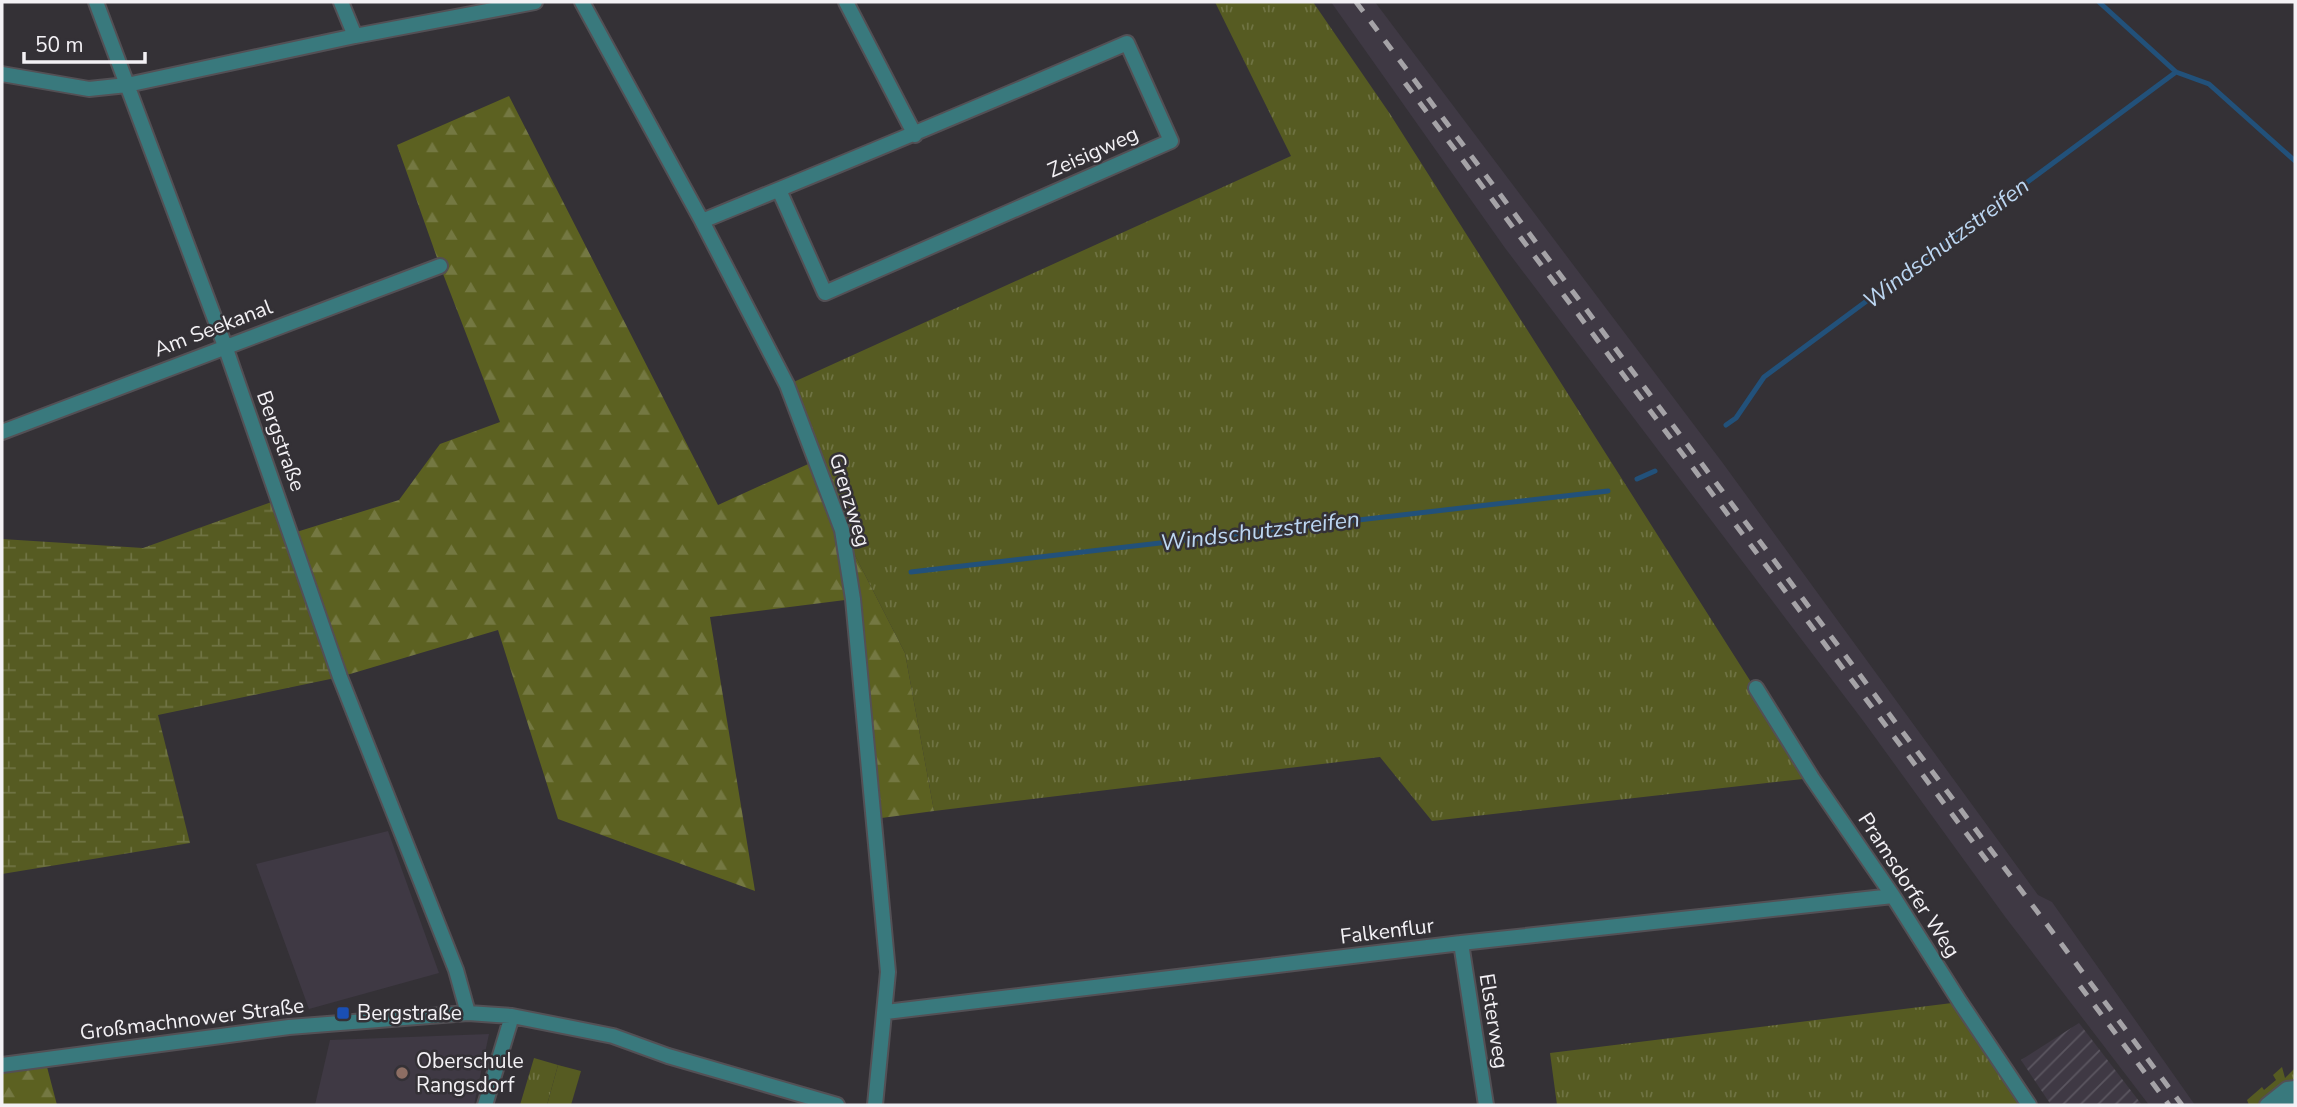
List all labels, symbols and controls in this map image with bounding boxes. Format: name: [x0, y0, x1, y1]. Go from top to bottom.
scale bar: [24, 21, 145, 65]
text: 50 m: [35, 31, 84, 59]
street label: Zeisigweg: [1043, 120, 1143, 184]
water label: Windschutzstreifen: [1857, 170, 2035, 316]
street label: Am Seekanal: [150, 292, 277, 363]
street label: Bergstraße: [250, 387, 312, 495]
street label: Grenzweg: [823, 450, 877, 550]
water label: Windschutzstreifen: [1159, 503, 1361, 559]
street label: Pramsdorfer Weg: [1852, 807, 1966, 963]
street label: Falkenflur: [1339, 911, 1436, 951]
street label: Elsterweg: [1473, 971, 1515, 1071]
street label: Großmachnower Straße: [78, 991, 306, 1047]
place label: Bergstraße: [357, 999, 462, 1027]
marker: Bergstraße: [335, 1005, 351, 1021]
place label: Oberschule Rangsdorf: [416, 1047, 524, 1099]
marker: Oberschule Rangsdorf: [394, 1065, 410, 1081]

